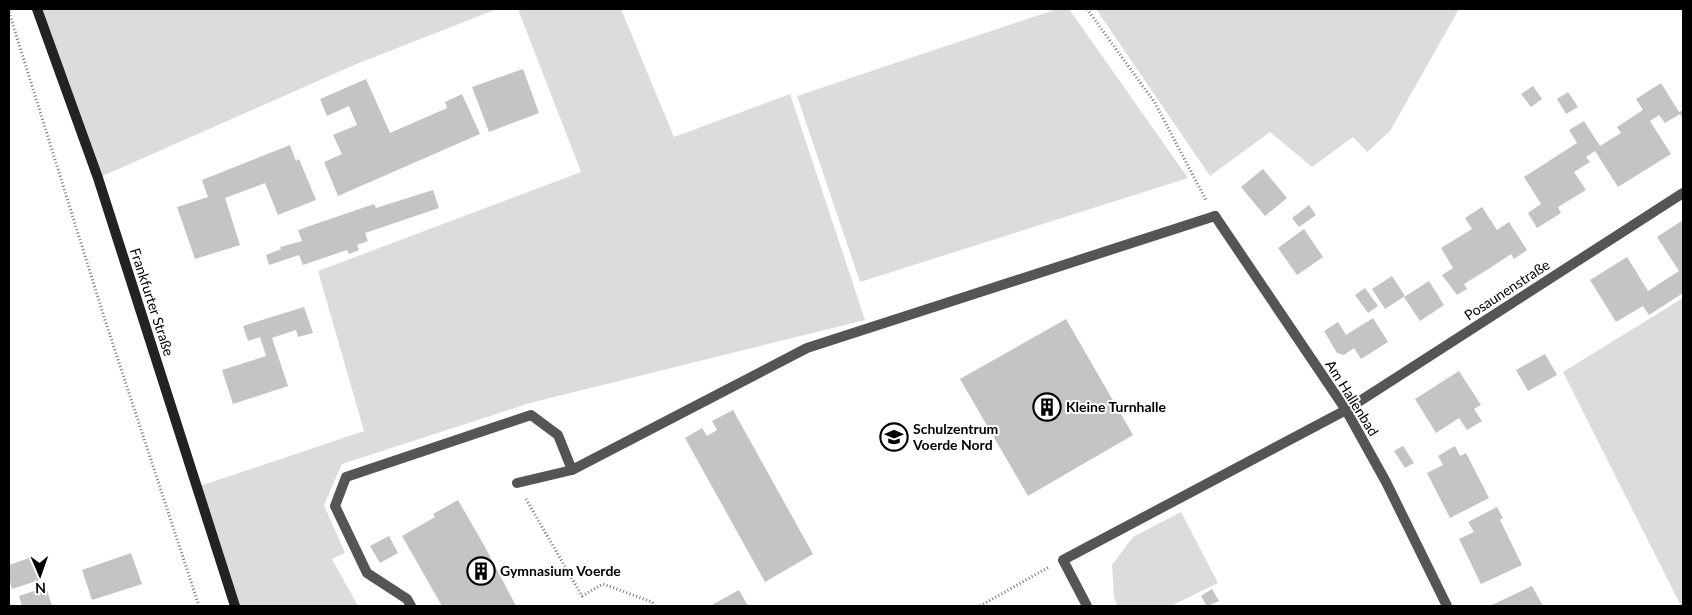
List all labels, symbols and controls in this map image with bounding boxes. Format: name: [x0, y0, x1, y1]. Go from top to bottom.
street label: Frankfurter Straße: [127, 246, 178, 358]
street label: Posaunenstraße: [1461, 256, 1553, 323]
street label: Am Hallenbad: [1322, 357, 1383, 439]
building icon: Kleine Turnhalle: [1032, 392, 1062, 422]
place label: Kleine Turnhalle: [1066, 398, 1167, 415]
place label: Schulzentrum Voerde Nord: [912, 420, 998, 453]
school or university icon: Schulzentrum Voerde Nord: [879, 422, 909, 452]
north arrow: [15, 550, 65, 600]
building icon: Gymnasium Voerde: [466, 556, 496, 586]
place label: Gymnasium Voerde: [500, 562, 621, 579]
text: N: [35, 580, 46, 597]

